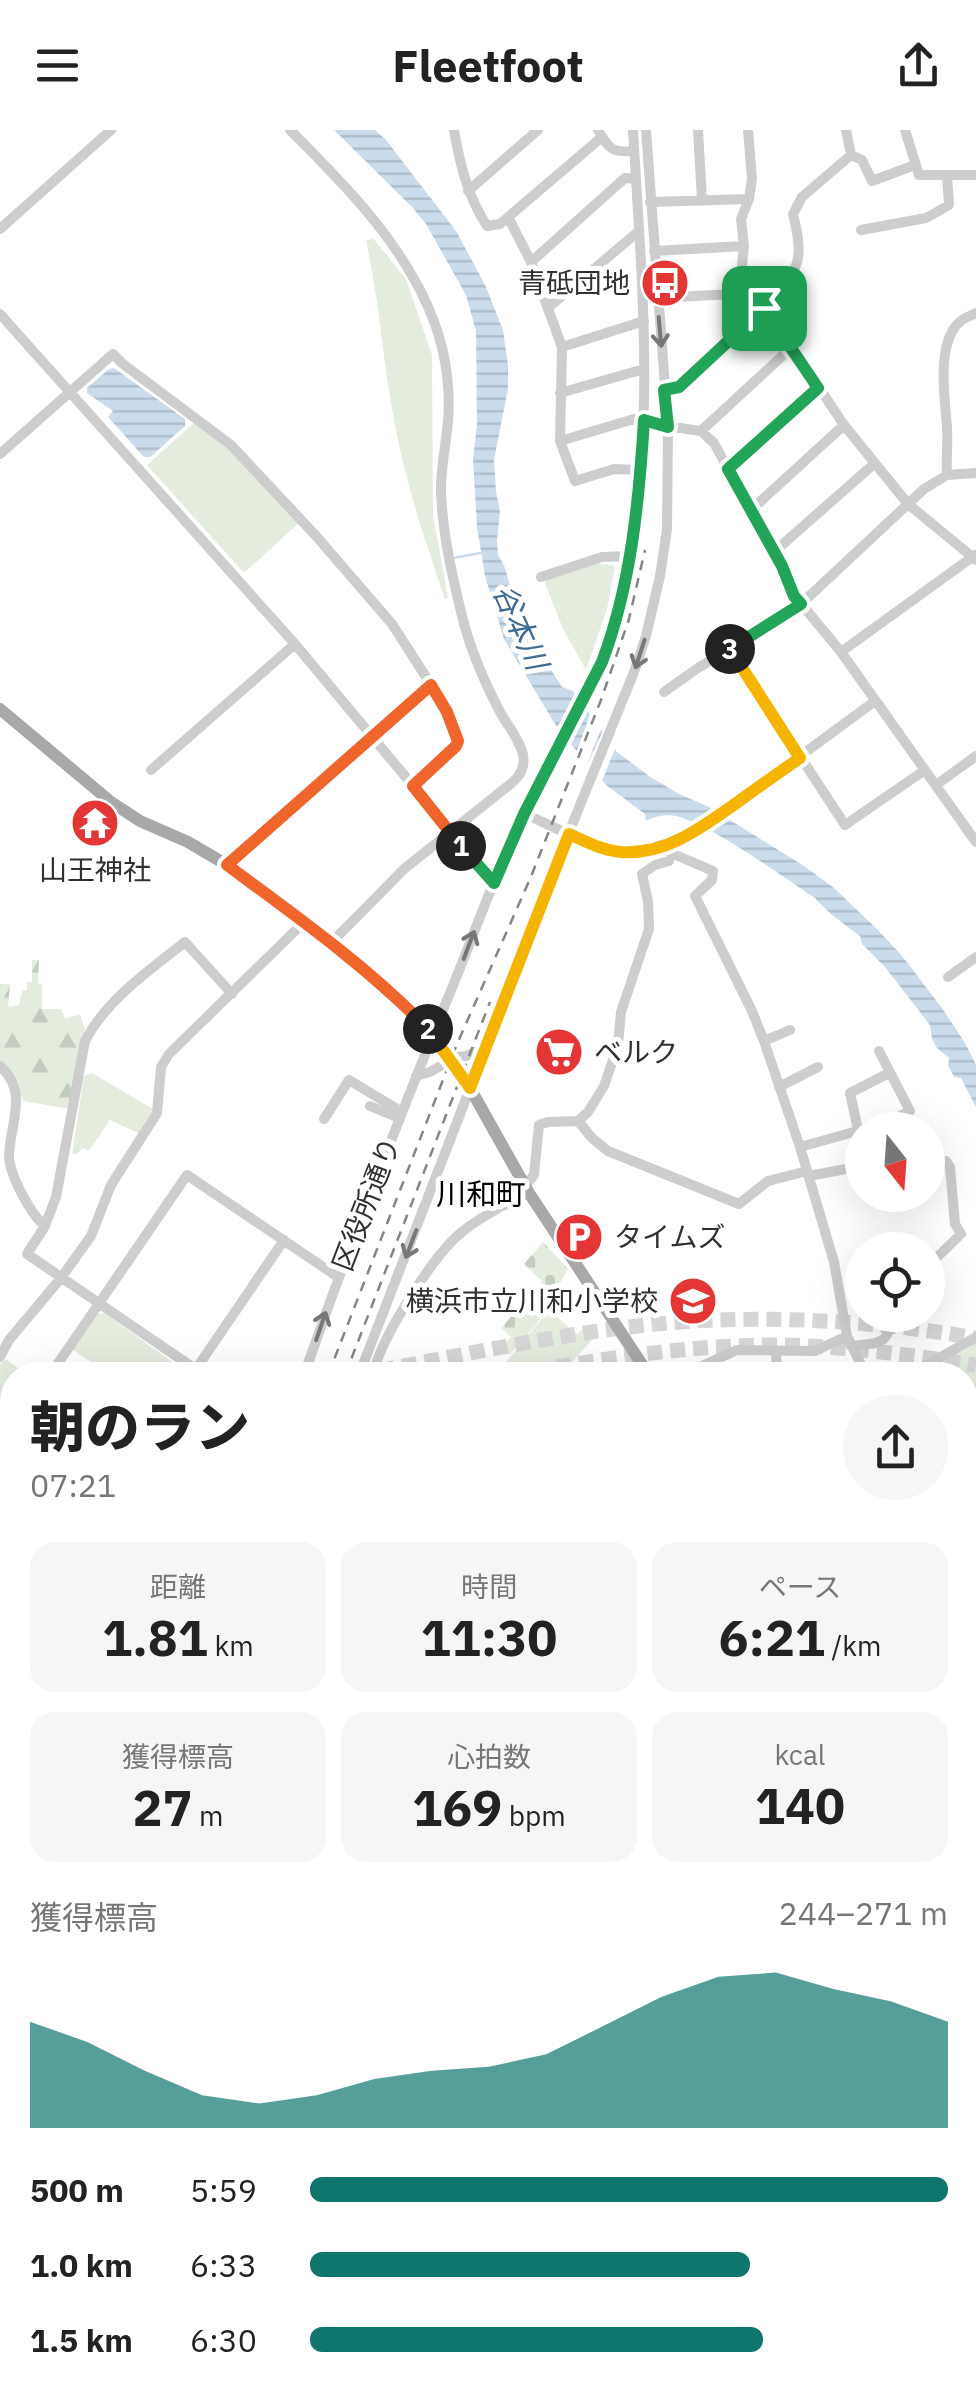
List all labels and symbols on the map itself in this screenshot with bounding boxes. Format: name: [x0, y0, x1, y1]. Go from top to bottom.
bus stop icon: 青砥団地: [639, 257, 691, 309]
place label: 青砥団地: [518, 264, 630, 301]
pin: [722, 266, 807, 351]
one-way arrow: [650, 315, 669, 348]
water label: 谷本川: [485, 577, 559, 678]
pin: 3: [705, 624, 755, 674]
one-way arrow: [630, 637, 648, 669]
temple icon: 山王神社: [69, 797, 121, 849]
pin: 1: [436, 821, 486, 871]
place label: 山王神社: [39, 851, 151, 888]
one-way arrow: [462, 930, 480, 960]
pin: 2: [403, 1004, 453, 1054]
supermarket icon: ベルク: [533, 1026, 585, 1078]
place label: ベルク: [594, 1033, 678, 1070]
north arrow: [845, 1112, 945, 1212]
street label: 区役所通り: [323, 1132, 408, 1276]
district label: 川和町: [436, 1174, 526, 1213]
parking icon: タイムズ: [553, 1211, 605, 1263]
place label: タイムズ: [614, 1218, 725, 1255]
one-way arrow: [401, 1228, 419, 1259]
school or university icon: 横浜市立川和小学校: [667, 1275, 719, 1327]
place label: 横浜市立川和小学校: [406, 1282, 658, 1319]
one-way arrow: [313, 1311, 331, 1342]

